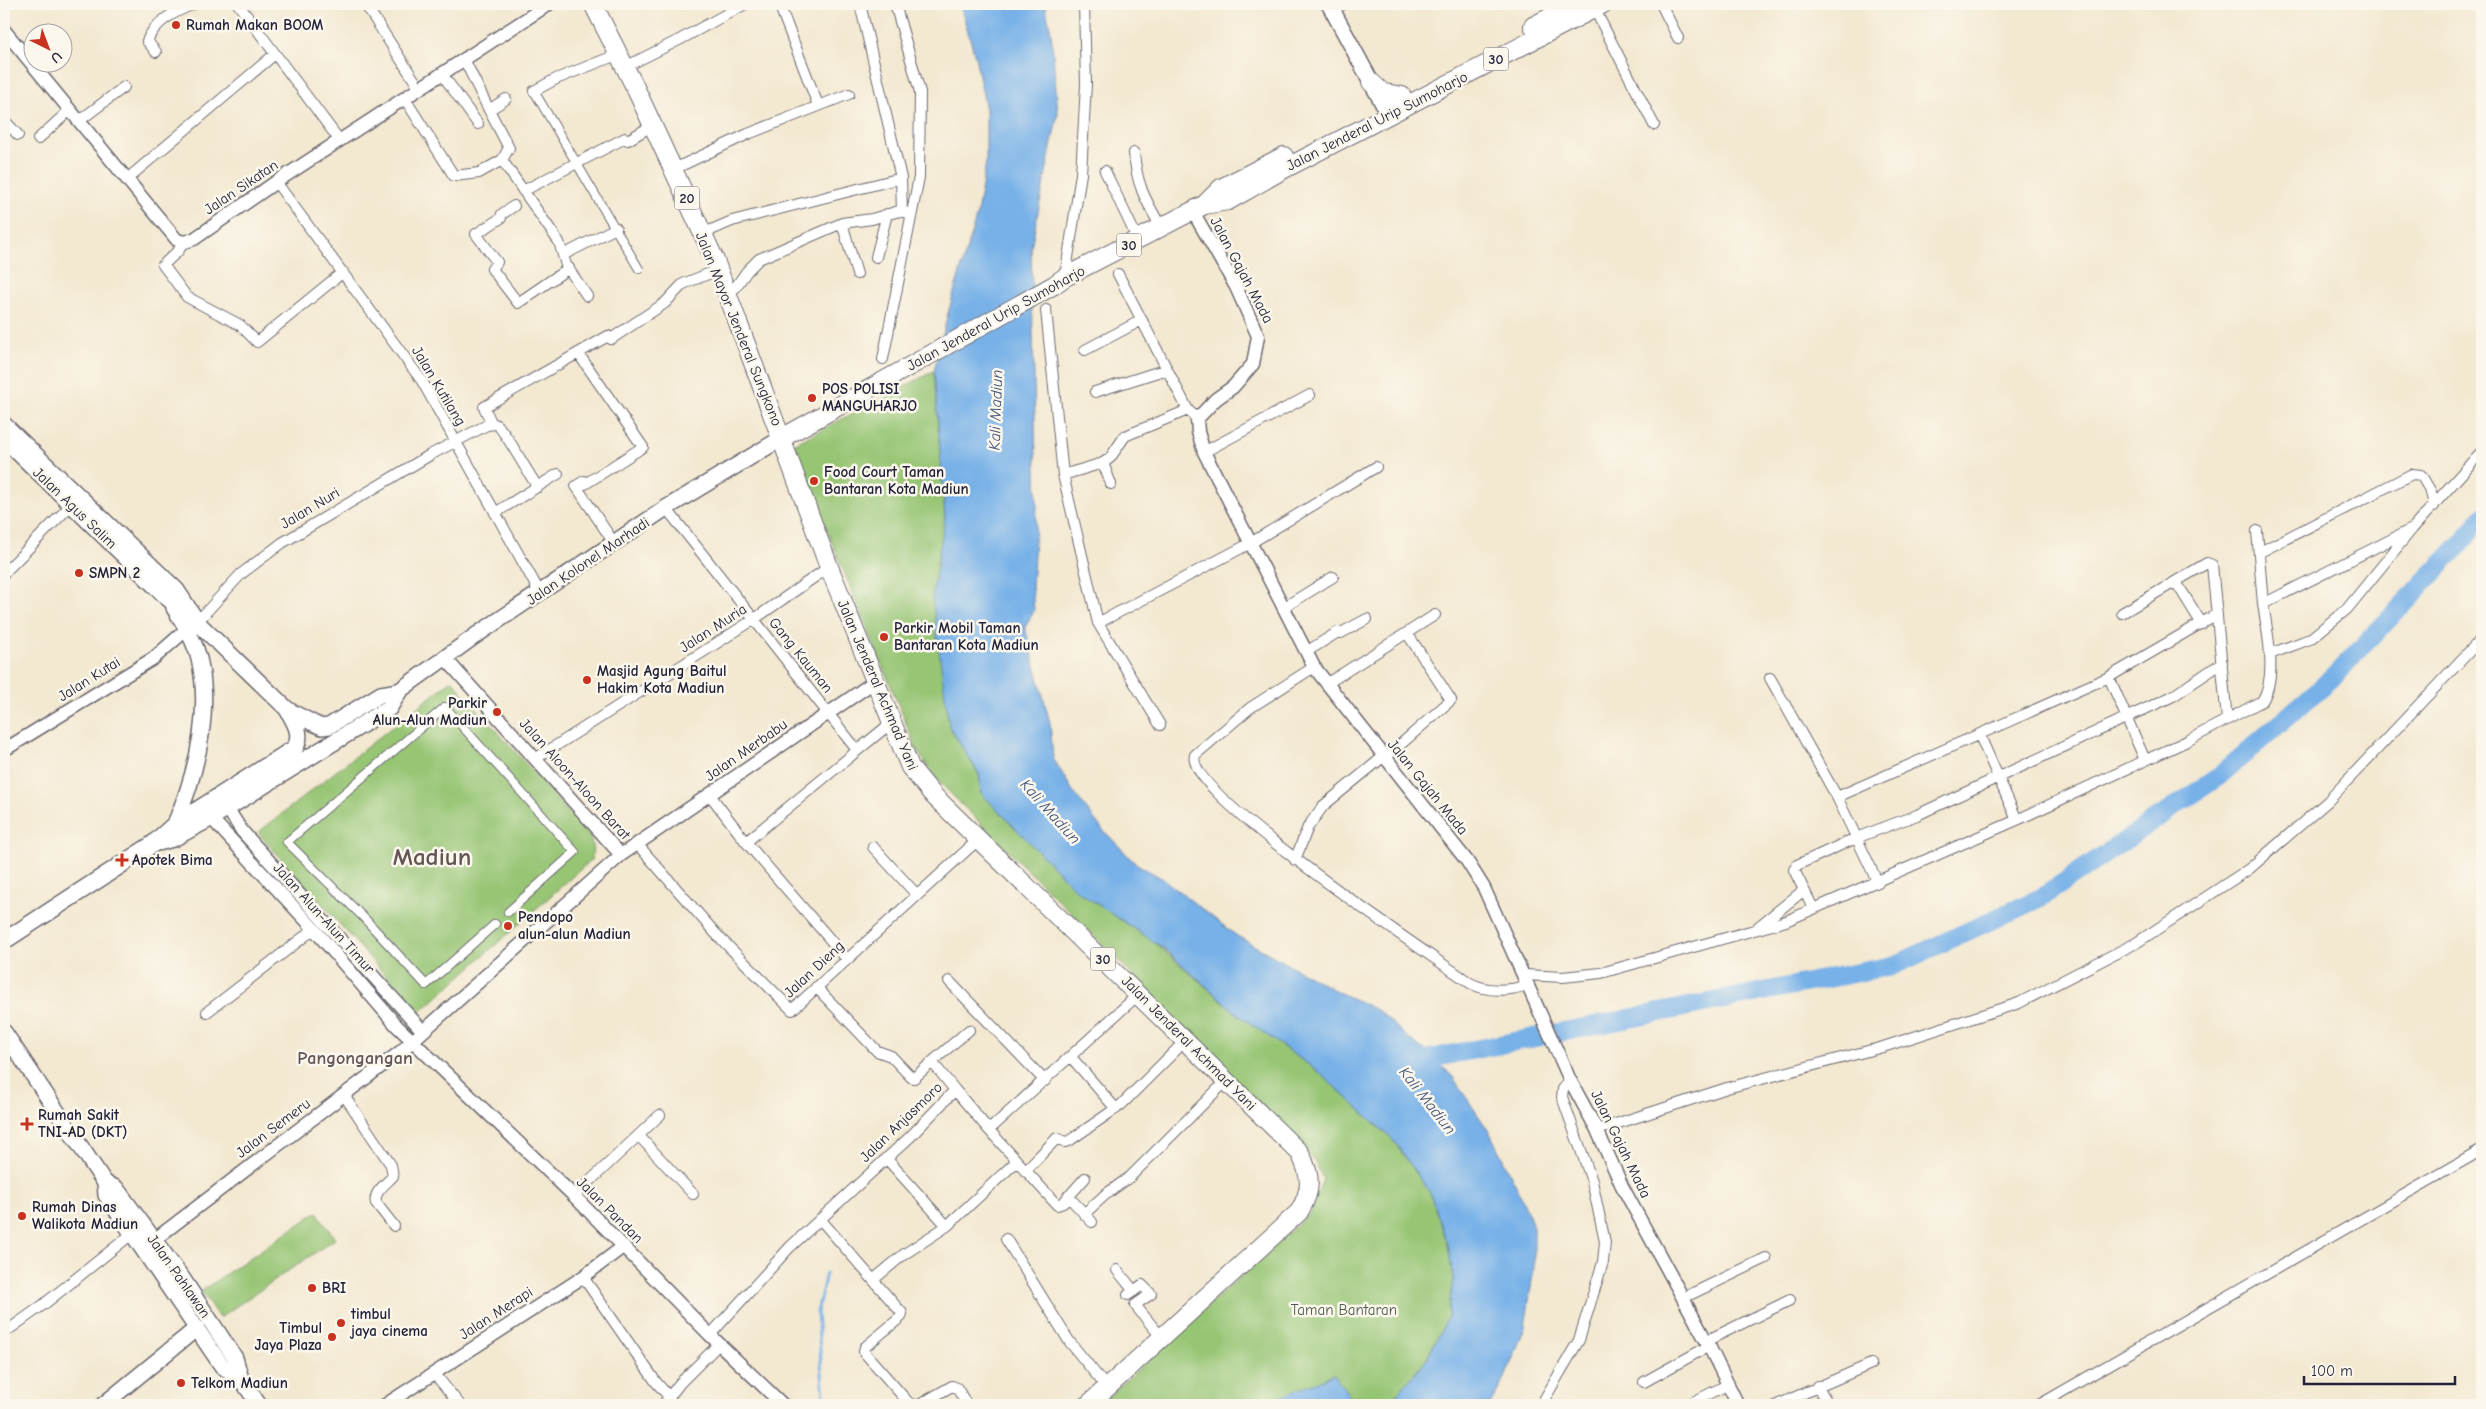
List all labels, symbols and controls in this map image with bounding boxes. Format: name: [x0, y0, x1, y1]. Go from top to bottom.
place label: Rumah Makan BOOM: [186, 16, 323, 34]
marker: Rumah Makan BOOM: [170, 19, 182, 31]
north arrow: [22, 22, 72, 72]
text: U: [47, 48, 66, 67]
road number: 30: [1484, 48, 1508, 70]
street label: Jalan Jenderal Urip Sumoharjo: [1283, 67, 1471, 175]
street label: Jalan Sikatan: [201, 156, 281, 218]
road number: 20: [674, 187, 700, 210]
street label: Jalan Gajah Mada: [1206, 214, 1278, 326]
street label: Jalan Mayor Jenderal Sungkono: [692, 229, 786, 429]
road number: 30: [1116, 234, 1142, 256]
street label: Jalan Jenderal Urip Sumoharjo: [904, 261, 1088, 375]
street label: Jalan Kutilang: [408, 343, 470, 429]
water label: Kali Madiun: [986, 369, 1006, 451]
place label: POS POLISI MANGUHARJO: [822, 380, 917, 415]
marker: POS POLISI MANGUHARJO: [806, 392, 818, 404]
street label: Jalan Agus Salim: [29, 463, 121, 553]
place label: Food Court Taman Bantaran Kota Madiun: [824, 463, 969, 498]
marker: Food Court Taman Bantaran Kota Madiun: [808, 475, 820, 487]
street label: Jalan Nuri: [277, 483, 343, 533]
street label: Jalan Kolonel Marhadi: [523, 513, 653, 609]
place label: SMPN 2: [89, 564, 140, 582]
marker: SMPN 2: [73, 567, 85, 579]
street label: Jalan Jenderal Achmad Yani: [834, 597, 922, 773]
street label: Jalan Muria: [676, 600, 750, 656]
street label: Gang Kauman: [765, 614, 837, 696]
place label: Parkir Mobil Taman Bantaran Kota Madiun: [894, 619, 1039, 654]
marker: Parkir Mobil Taman Bantaran Kota Madiun: [878, 631, 890, 643]
street label: Jalan Kutai: [55, 653, 123, 705]
place label: Masjid Agung Baitul Hakim Kota Madiun: [597, 662, 726, 697]
marker: Masjid Agung Baitul Hakim Kota Madiun: [581, 674, 593, 686]
place label: Parkir Alun-Alun Madiun: [373, 694, 487, 729]
marker: Parkir Alun-Alun Madiun: [491, 706, 503, 718]
street label: Jalan Aloon-Aloon Barat: [516, 715, 635, 844]
street label: Jalan Merbabu: [701, 715, 791, 785]
street label: Jalan Gajah Mada: [1384, 736, 1472, 838]
water label: Kali Madiun: [1017, 776, 1084, 848]
district label: Madiun: [393, 842, 471, 871]
place label: Apotek Bima: [132, 851, 213, 869]
marker: Apotek Bima: [116, 854, 128, 866]
street label: Jalan Alun-Alun Timur: [269, 859, 379, 977]
place label: Pendopo alun-alun Madiun: [518, 908, 631, 943]
marker: Pendopo alun-alun Madiun: [502, 920, 514, 932]
street label: Jalan Dieng: [780, 937, 848, 1001]
road number: 30: [1090, 948, 1116, 971]
street label: Jalan Jenderal Achmad Yani: [1118, 972, 1260, 1114]
district label: Pangongangan: [297, 1048, 413, 1069]
water label: Kali Madiun: [1395, 1063, 1459, 1138]
street label: Jalan Anjasmoro: [856, 1078, 946, 1166]
street label: Jalan Gajah Mada: [1587, 1087, 1655, 1201]
street label: Jalan Semeru: [232, 1094, 314, 1162]
place label: Rumah Sakit TNI-AD (DKT): [38, 1106, 127, 1141]
marker: Rumah Sakit TNI-AD (DKT): [20, 1117, 34, 1131]
street label: Jalan Pandan: [573, 1173, 647, 1247]
place label: Rumah Dinas Walikota Madiun: [32, 1198, 138, 1233]
marker: Rumah Dinas Walikota Madiun: [16, 1210, 28, 1222]
street label: Jalan Pahlawan: [143, 1231, 215, 1321]
place label: BRI: [322, 1279, 346, 1297]
marker: BRI: [306, 1282, 318, 1294]
street label: Jalan Merapi: [456, 1283, 536, 1343]
park label: Taman Bantaran: [1291, 1301, 1397, 1319]
place label: timbul jaya cinema: [349, 1305, 428, 1340]
marker: timbul jaya cinema: [335, 1317, 347, 1329]
place label: Timbul Jaya Plaza: [254, 1319, 322, 1354]
marker: Timbul Jaya Plaza: [326, 1331, 338, 1343]
scale bar: [2304, 1354, 2455, 1386]
text: 100 m: [2311, 1362, 2353, 1380]
place label: Telkom Madiun: [191, 1374, 288, 1392]
marker: Telkom Madiun: [175, 1377, 187, 1389]

